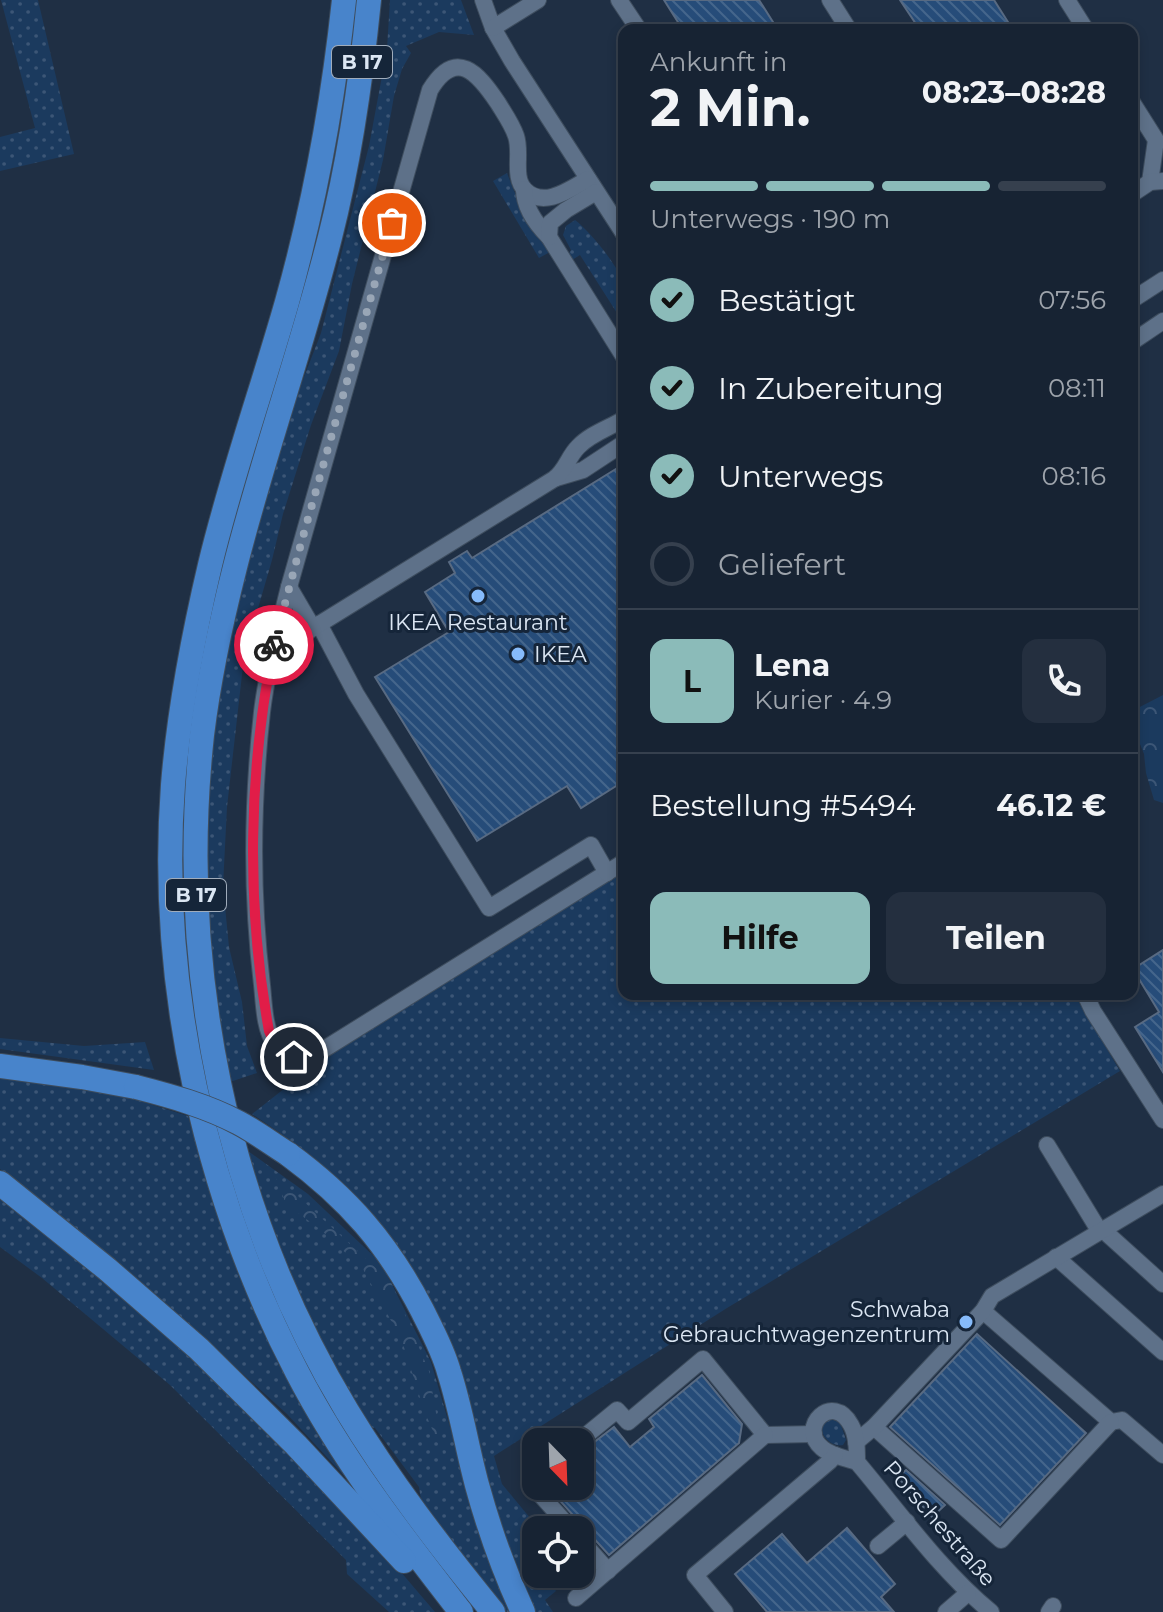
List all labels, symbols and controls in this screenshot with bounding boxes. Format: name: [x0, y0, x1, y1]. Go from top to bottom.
road number: B 17: [332, 46, 392, 78]
text: Ankunft in: [650, 46, 787, 78]
text: 08:23–08:28: [922, 74, 1106, 111]
text: 2 Min.: [650, 76, 810, 139]
pin: [358, 189, 426, 257]
icon: bag: [370, 201, 414, 245]
text: Unterwegs · 190 m: [650, 203, 890, 235]
icon: check: [650, 278, 694, 322]
text: Bestätigt: [718, 282, 856, 319]
text: 07:56: [1038, 284, 1106, 316]
icon: check: [650, 366, 694, 410]
text: In Zubereitung: [718, 370, 944, 407]
text: 08:11: [1048, 372, 1106, 404]
icon: check: [650, 454, 694, 498]
text: Unterwegs: [718, 458, 883, 495]
text: 08:16: [1041, 460, 1106, 492]
text: Geliefert: [718, 546, 846, 583]
marker: IKEA Restaurant: [469, 587, 487, 605]
courier: [234, 605, 314, 685]
place label: IKEA Restaurant: [388, 609, 568, 636]
icon: bike: [252, 623, 296, 667]
button: phone: [1022, 639, 1106, 723]
place label: IKEA: [534, 641, 587, 668]
marker: IKEA: [509, 645, 527, 663]
text: Lena: [754, 647, 830, 684]
text: L: [683, 663, 701, 700]
text: Kurier · 4.9: [754, 684, 892, 716]
text: Bestellung #5494: [650, 787, 916, 824]
text: 46.12 €: [996, 787, 1106, 824]
road number: B 17: [166, 879, 226, 911]
button: Hilfe: [650, 892, 870, 984]
button: Teilen: [886, 892, 1106, 984]
pin: [260, 1023, 328, 1091]
icon: home: [272, 1035, 316, 1079]
place label: Schwaba Gebrauchtwagenzentrum: [663, 1296, 950, 1348]
marker: Schwaba Gebrauchtwagenzentrum: [957, 1313, 975, 1331]
north arrow: [522, 1428, 594, 1500]
map controls: [522, 1428, 594, 1588]
street label: Porschestraße: [878, 1455, 1002, 1592]
button: locate: [522, 1516, 594, 1588]

